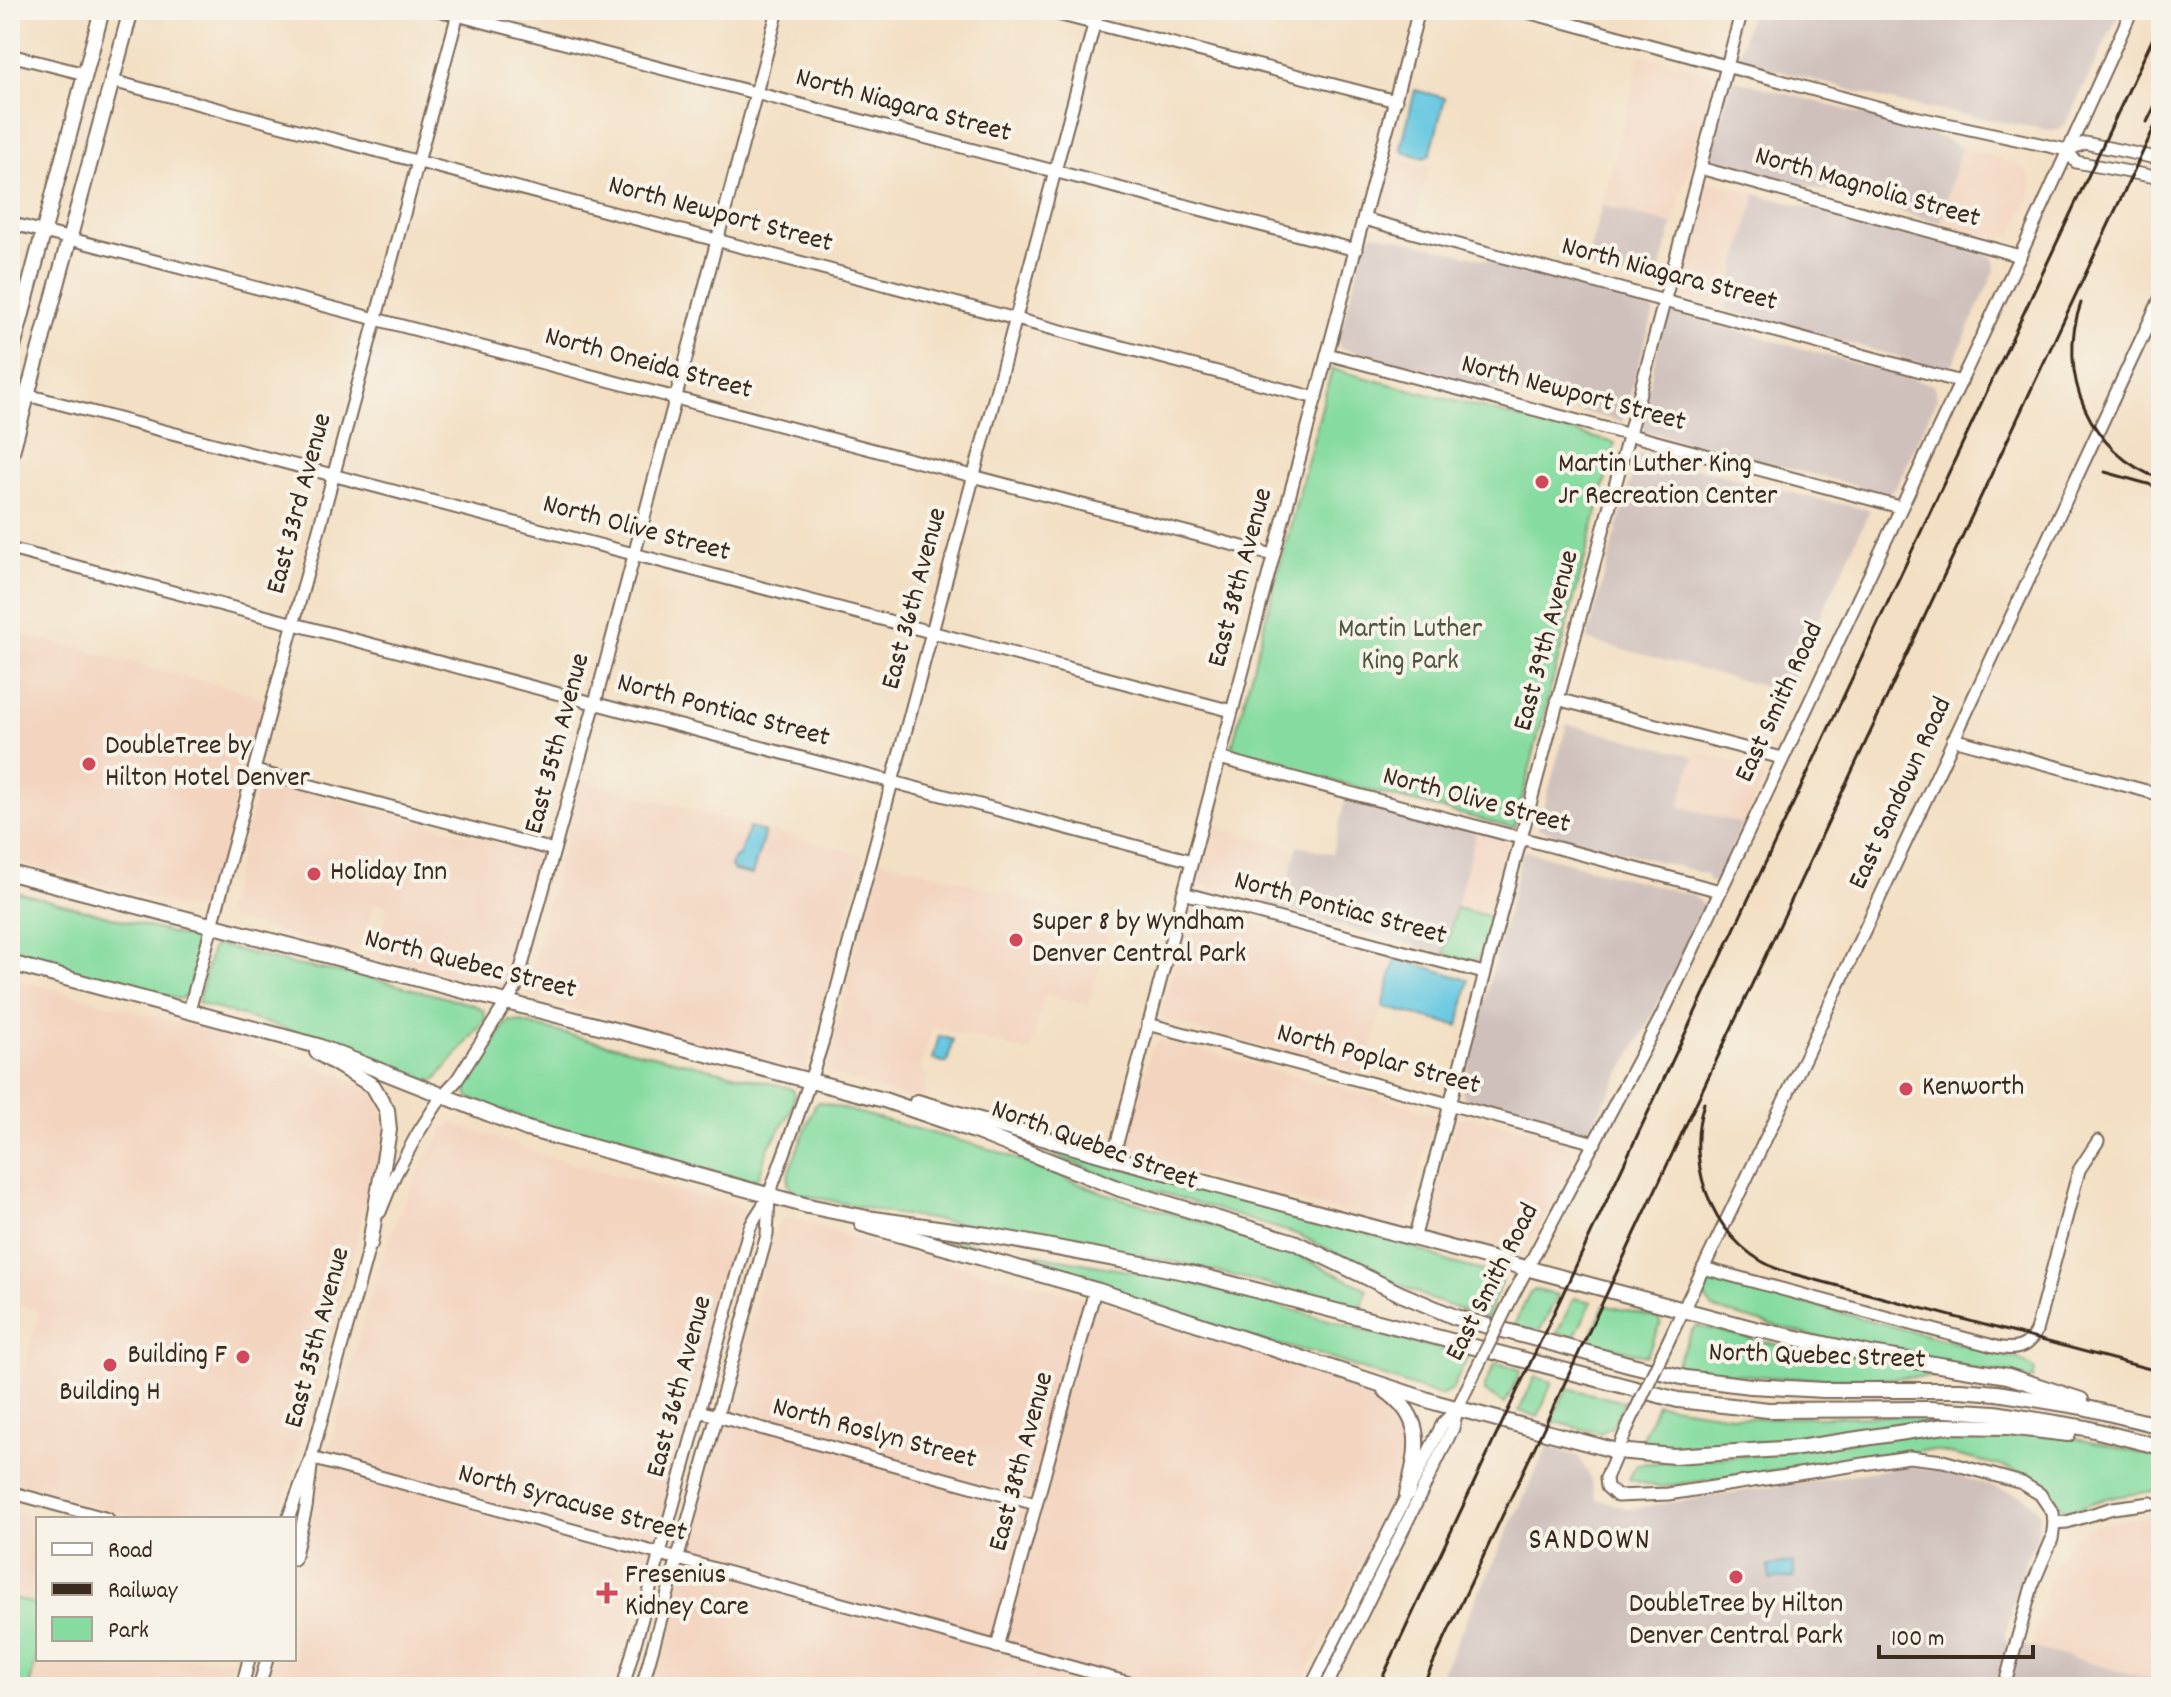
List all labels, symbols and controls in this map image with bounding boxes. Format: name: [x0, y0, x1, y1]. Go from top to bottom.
street label: North Niagara Street: [791, 59, 1015, 155]
street label: North Magnolia Street: [1750, 138, 1984, 240]
street label: North Newport Street: [603, 167, 837, 265]
street label: North Niagara Street: [1557, 228, 1781, 324]
street label: North Oneida Street: [540, 318, 756, 412]
street label: North Newport Street: [1456, 346, 1690, 444]
street label: East 33rd Avenue: [258, 409, 344, 599]
place label: Martin Luther King Jr Recreation Center: [1558, 446, 1778, 518]
marker: Martin Luther King Jr Recreation Center: [1533, 473, 1551, 491]
street label: East 38th Avenue: [1199, 484, 1285, 672]
street label: North Olive Street: [538, 486, 734, 574]
street label: East 36th Avenue: [873, 504, 959, 694]
street label: East 39th Avenue: [1505, 546, 1591, 736]
park label: Martin Luther King Park: [1338, 611, 1483, 683]
street label: East Smith Road: [1726, 616, 1836, 790]
street label: East 35th Avenue: [516, 649, 602, 839]
street label: North Pontiac Street: [612, 664, 834, 760]
street label: East Sandown Road: [1840, 691, 1964, 897]
place label: DoubleTree by Hilton Hotel Denver: [105, 728, 310, 800]
marker: DoubleTree by Hilton Hotel Denver: [80, 755, 98, 773]
street label: North Olive Street: [1378, 758, 1574, 846]
place label: Holiday Inn: [330, 854, 447, 894]
street label: North Pontiac Street: [1229, 862, 1451, 958]
marker: Holiday Inn: [305, 865, 323, 883]
place label: Super 8 by Wyndham Denver Central Park: [1032, 904, 1246, 976]
street label: North Quebec Street: [360, 920, 580, 1012]
marker: Super 8 by Wyndham Denver Central Park: [1007, 931, 1025, 949]
street label: North Poplar Street: [1272, 1015, 1484, 1107]
place label: Kenworth: [1922, 1069, 2024, 1109]
marker: Kenworth: [1897, 1080, 1915, 1098]
street label: North Quebec Street: [985, 1091, 1203, 1203]
street label: East Smith Road: [1437, 1197, 1551, 1369]
street label: East 35th Avenue: [276, 1243, 362, 1433]
street label: East 36th Avenue: [638, 1292, 724, 1482]
street label: North Quebec Street: [1708, 1334, 1926, 1382]
place label: Building F: [128, 1337, 227, 1377]
marker: Building F: [234, 1348, 252, 1366]
marker: Building H: [101, 1356, 119, 1374]
street label: East 38th Avenue: [980, 1368, 1066, 1556]
place label: Building H: [59, 1374, 161, 1414]
street label: North Roslyn Street: [768, 1389, 980, 1481]
street label: North Syracuse Street: [453, 1455, 691, 1555]
legend: [36, 1517, 296, 1661]
district label: SANDOWN: [1528, 1521, 1652, 1564]
text: Road: [108, 1535, 153, 1569]
place label: Fresenius Kidney Care: [625, 1557, 749, 1629]
marker: DoubleTree by Hilton Denver Central Park: [1727, 1568, 1745, 1586]
text: Railway: [108, 1575, 179, 1609]
marker: Fresenius Kidney Care: [596, 1582, 618, 1604]
place label: DoubleTree by Hilton Denver Central Park: [1629, 1586, 1843, 1658]
scale bar: [1879, 1609, 2033, 1659]
text: Park: [108, 1615, 149, 1649]
text: 100 m: [1891, 1623, 1944, 1657]

